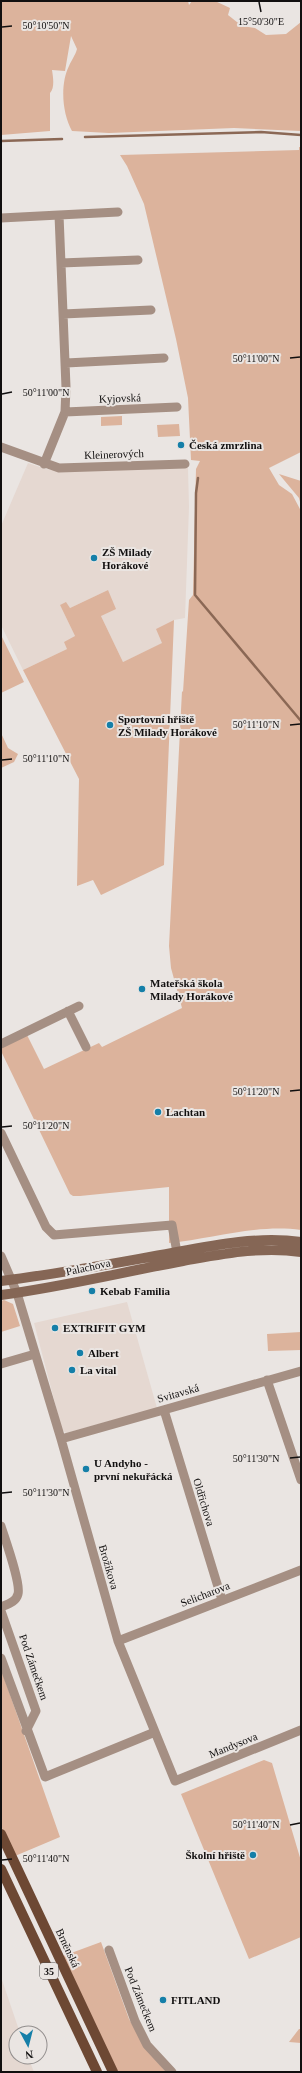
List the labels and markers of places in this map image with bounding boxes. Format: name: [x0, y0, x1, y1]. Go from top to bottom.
place label: Česká zmrzlina: [189, 439, 263, 451]
marker: Česká zmrzlina: [176, 440, 186, 450]
place label: ZŠ Milady Horákové: [102, 546, 152, 571]
marker: ZŠ Milady Horákové: [89, 553, 99, 563]
place label: Sportovní hřiště ZŠ Milady Horákové: [118, 713, 217, 738]
marker: Sportovní hřiště ZŠ Milady Horákové: [105, 720, 115, 730]
place label: Mateřská škola Milady Horákové: [150, 977, 233, 1002]
marker: Mateřská škola Milady Horákové: [137, 984, 147, 994]
place label: Lachtan: [166, 1106, 205, 1118]
marker: Lachtan: [153, 1107, 163, 1117]
place label: Kebab Familia: [100, 1285, 170, 1297]
marker: Kebab Familia: [87, 1286, 97, 1296]
place label: EXTRIFIT GYM: [63, 1322, 146, 1334]
marker: EXTRIFIT GYM: [50, 1323, 60, 1333]
place label: Albert: [88, 1347, 119, 1359]
marker: Albert: [75, 1348, 85, 1358]
place label: La vital: [80, 1364, 116, 1376]
marker: La vital: [67, 1365, 77, 1375]
place label: U Andyho - první nekuřácká: [94, 1457, 173, 1482]
marker: U Andyho - první nekuřácká: [81, 1464, 91, 1474]
place label: Školní hřiště: [185, 1849, 245, 1861]
marker: Školní hřiště: [248, 1850, 258, 1860]
place label: FITLAND: [171, 1994, 221, 2006]
marker: FITLAND: [158, 1995, 168, 2005]

